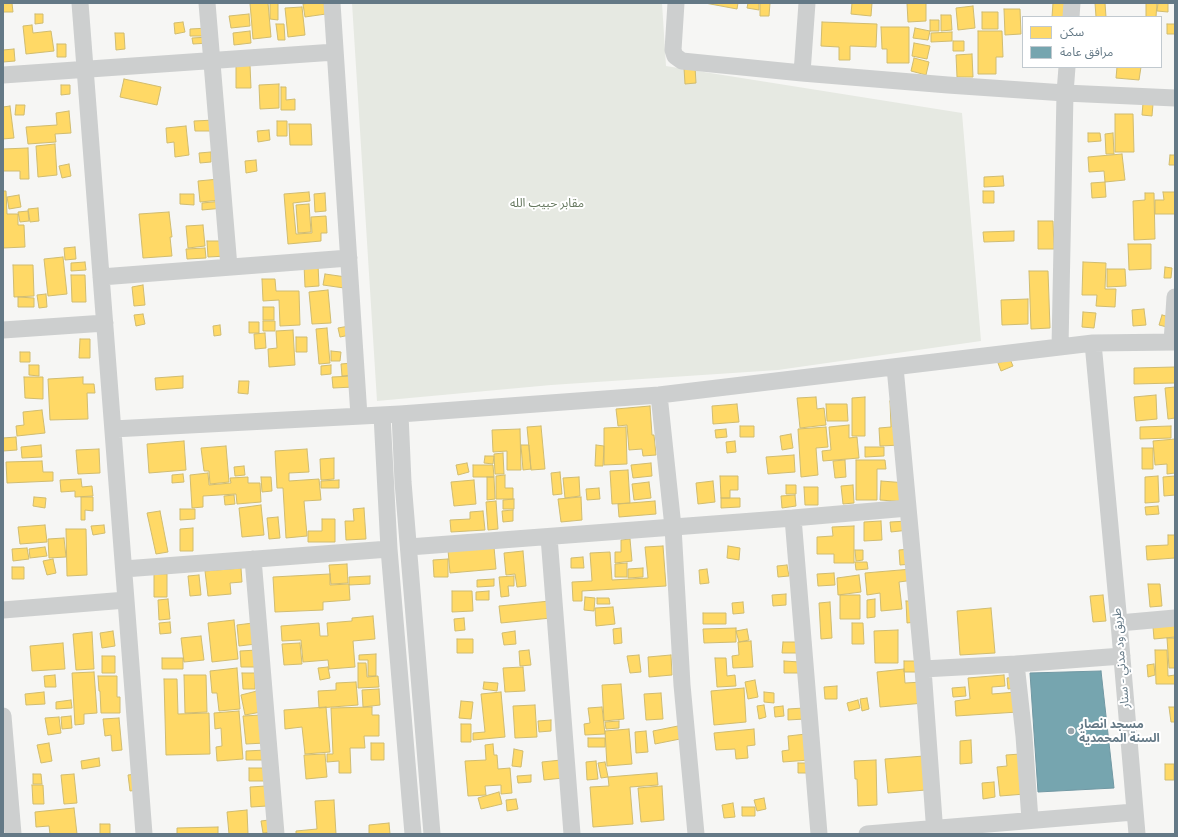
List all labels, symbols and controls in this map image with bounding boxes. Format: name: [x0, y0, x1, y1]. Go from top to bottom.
legend: [1022, 16, 1162, 68]
text: سكن: [1060, 25, 1084, 39]
text: مرافق عامة: [1060, 45, 1113, 59]
park label: مقابر حبيب الله: [510, 196, 584, 210]
street label: طريق ود مدني - سنار: [1109, 607, 1133, 709]
place label: مسجد انصار السنة المحمدية: [1079, 717, 1160, 745]
marker: مسجد انصار السنة المحمدية: [1066, 726, 1076, 736]

